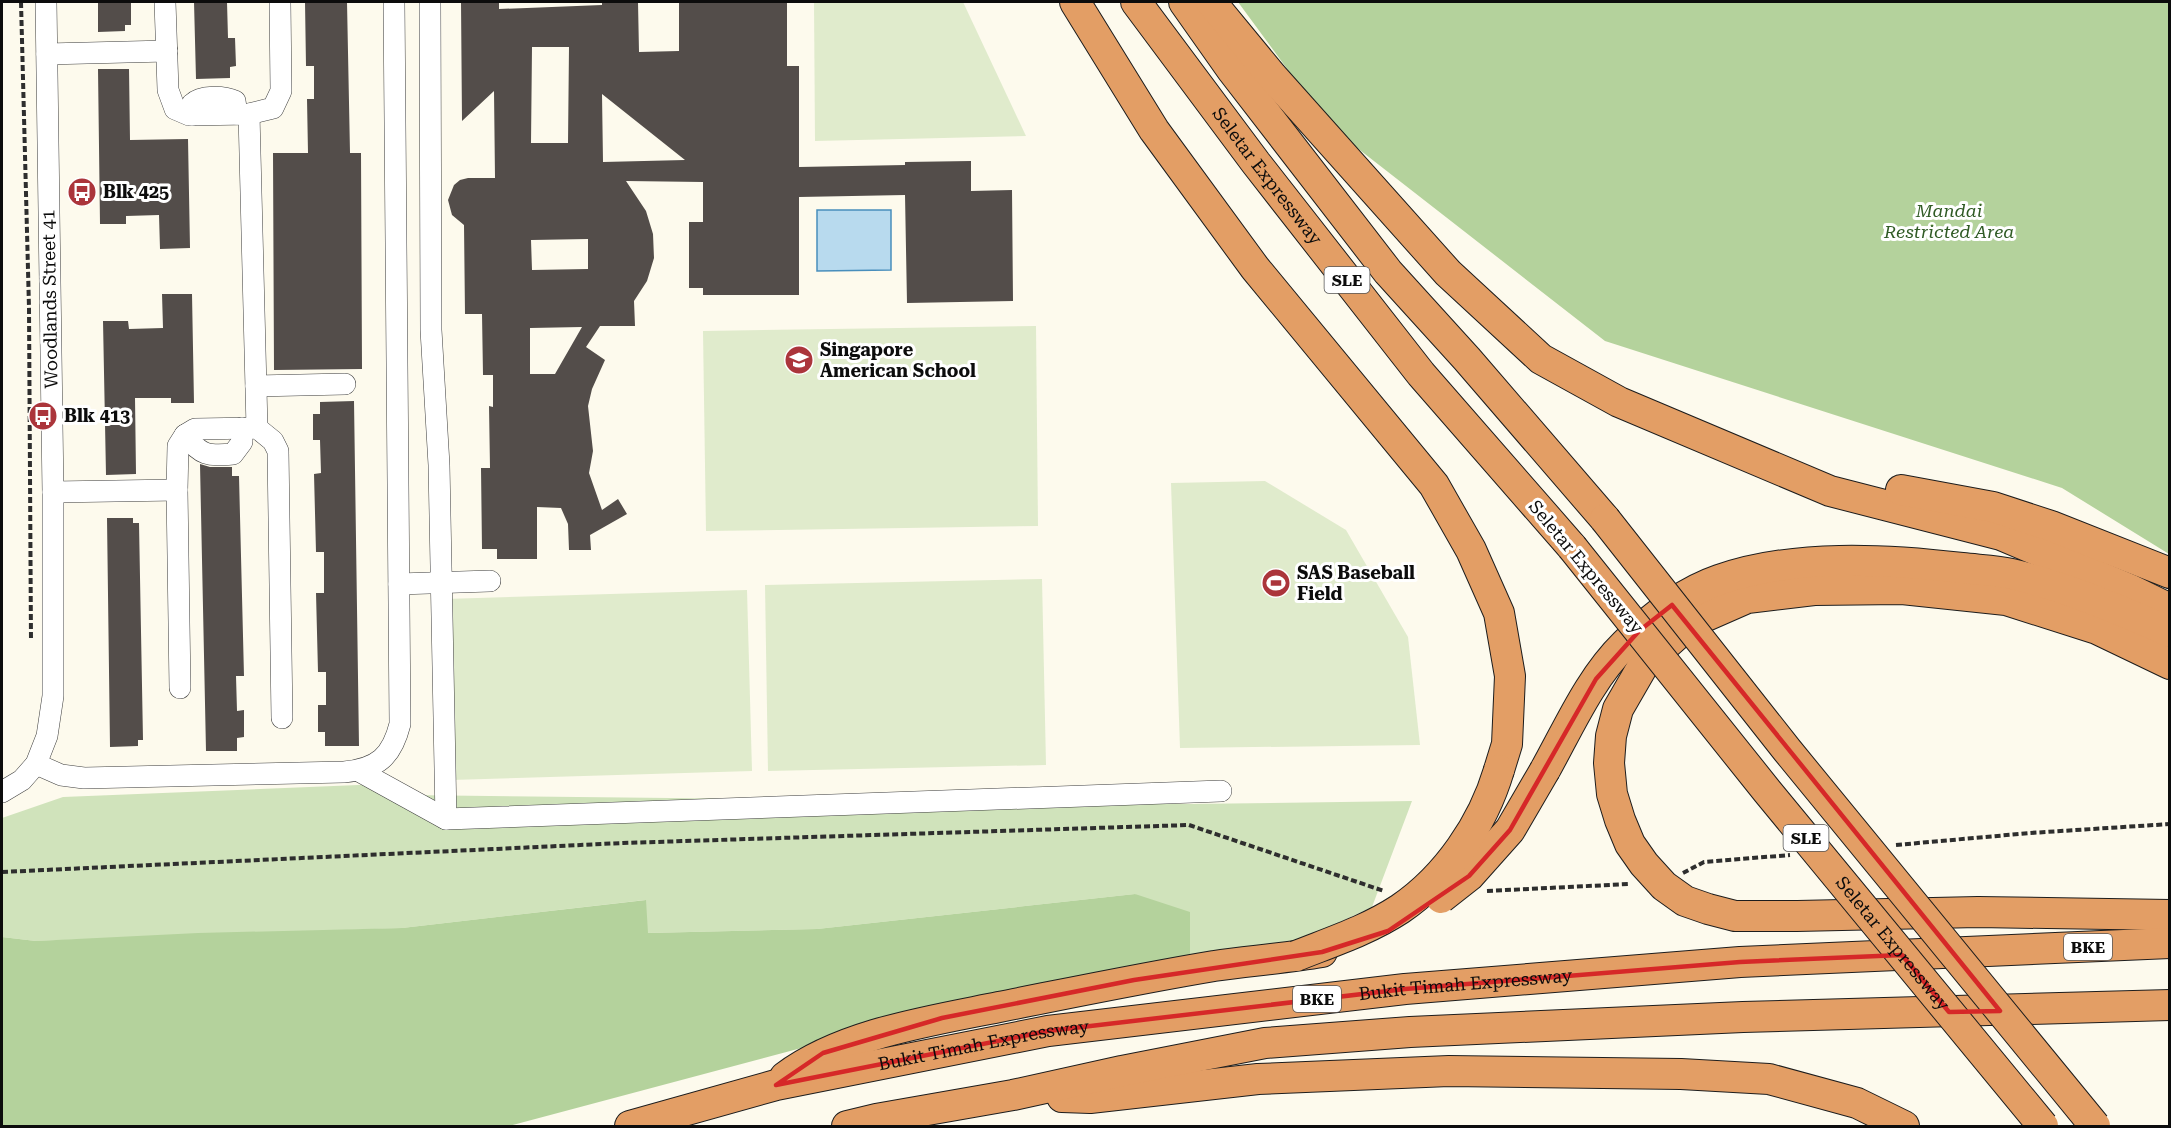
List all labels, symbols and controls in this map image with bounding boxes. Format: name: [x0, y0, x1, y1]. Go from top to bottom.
street label: Seletar Expressway: [1208, 103, 1327, 249]
bus stop icon: Blk 425: [66, 176, 98, 208]
place label: Blk 425: [103, 181, 169, 202]
park label: Mandai Restricted Area: [1883, 200, 2014, 242]
street label: Woodlands Street 41: [37, 209, 62, 389]
road number: SLE: [1324, 267, 1370, 293]
place label: Singapore American School: [820, 339, 976, 381]
school or university icon: Singapore American School: [783, 344, 815, 376]
bus stop icon: Blk 413: [27, 400, 59, 432]
place label: Blk 413: [64, 405, 130, 426]
street label: Seletar Expressway: [1525, 496, 1648, 638]
place label: SAS Baseball Field: [1297, 562, 1415, 604]
sports icon: SAS Baseball Field: [1260, 567, 1292, 599]
road number: SLE: [1784, 825, 1828, 851]
street label: Seletar Expressway: [1832, 872, 1955, 1015]
road number: BKE: [2064, 934, 2112, 960]
street label: Bukit Timah Expressway: [1358, 965, 1573, 1004]
road number: BKE: [1293, 986, 1341, 1012]
street label: Bukit Timah Expressway: [876, 1015, 1090, 1074]

